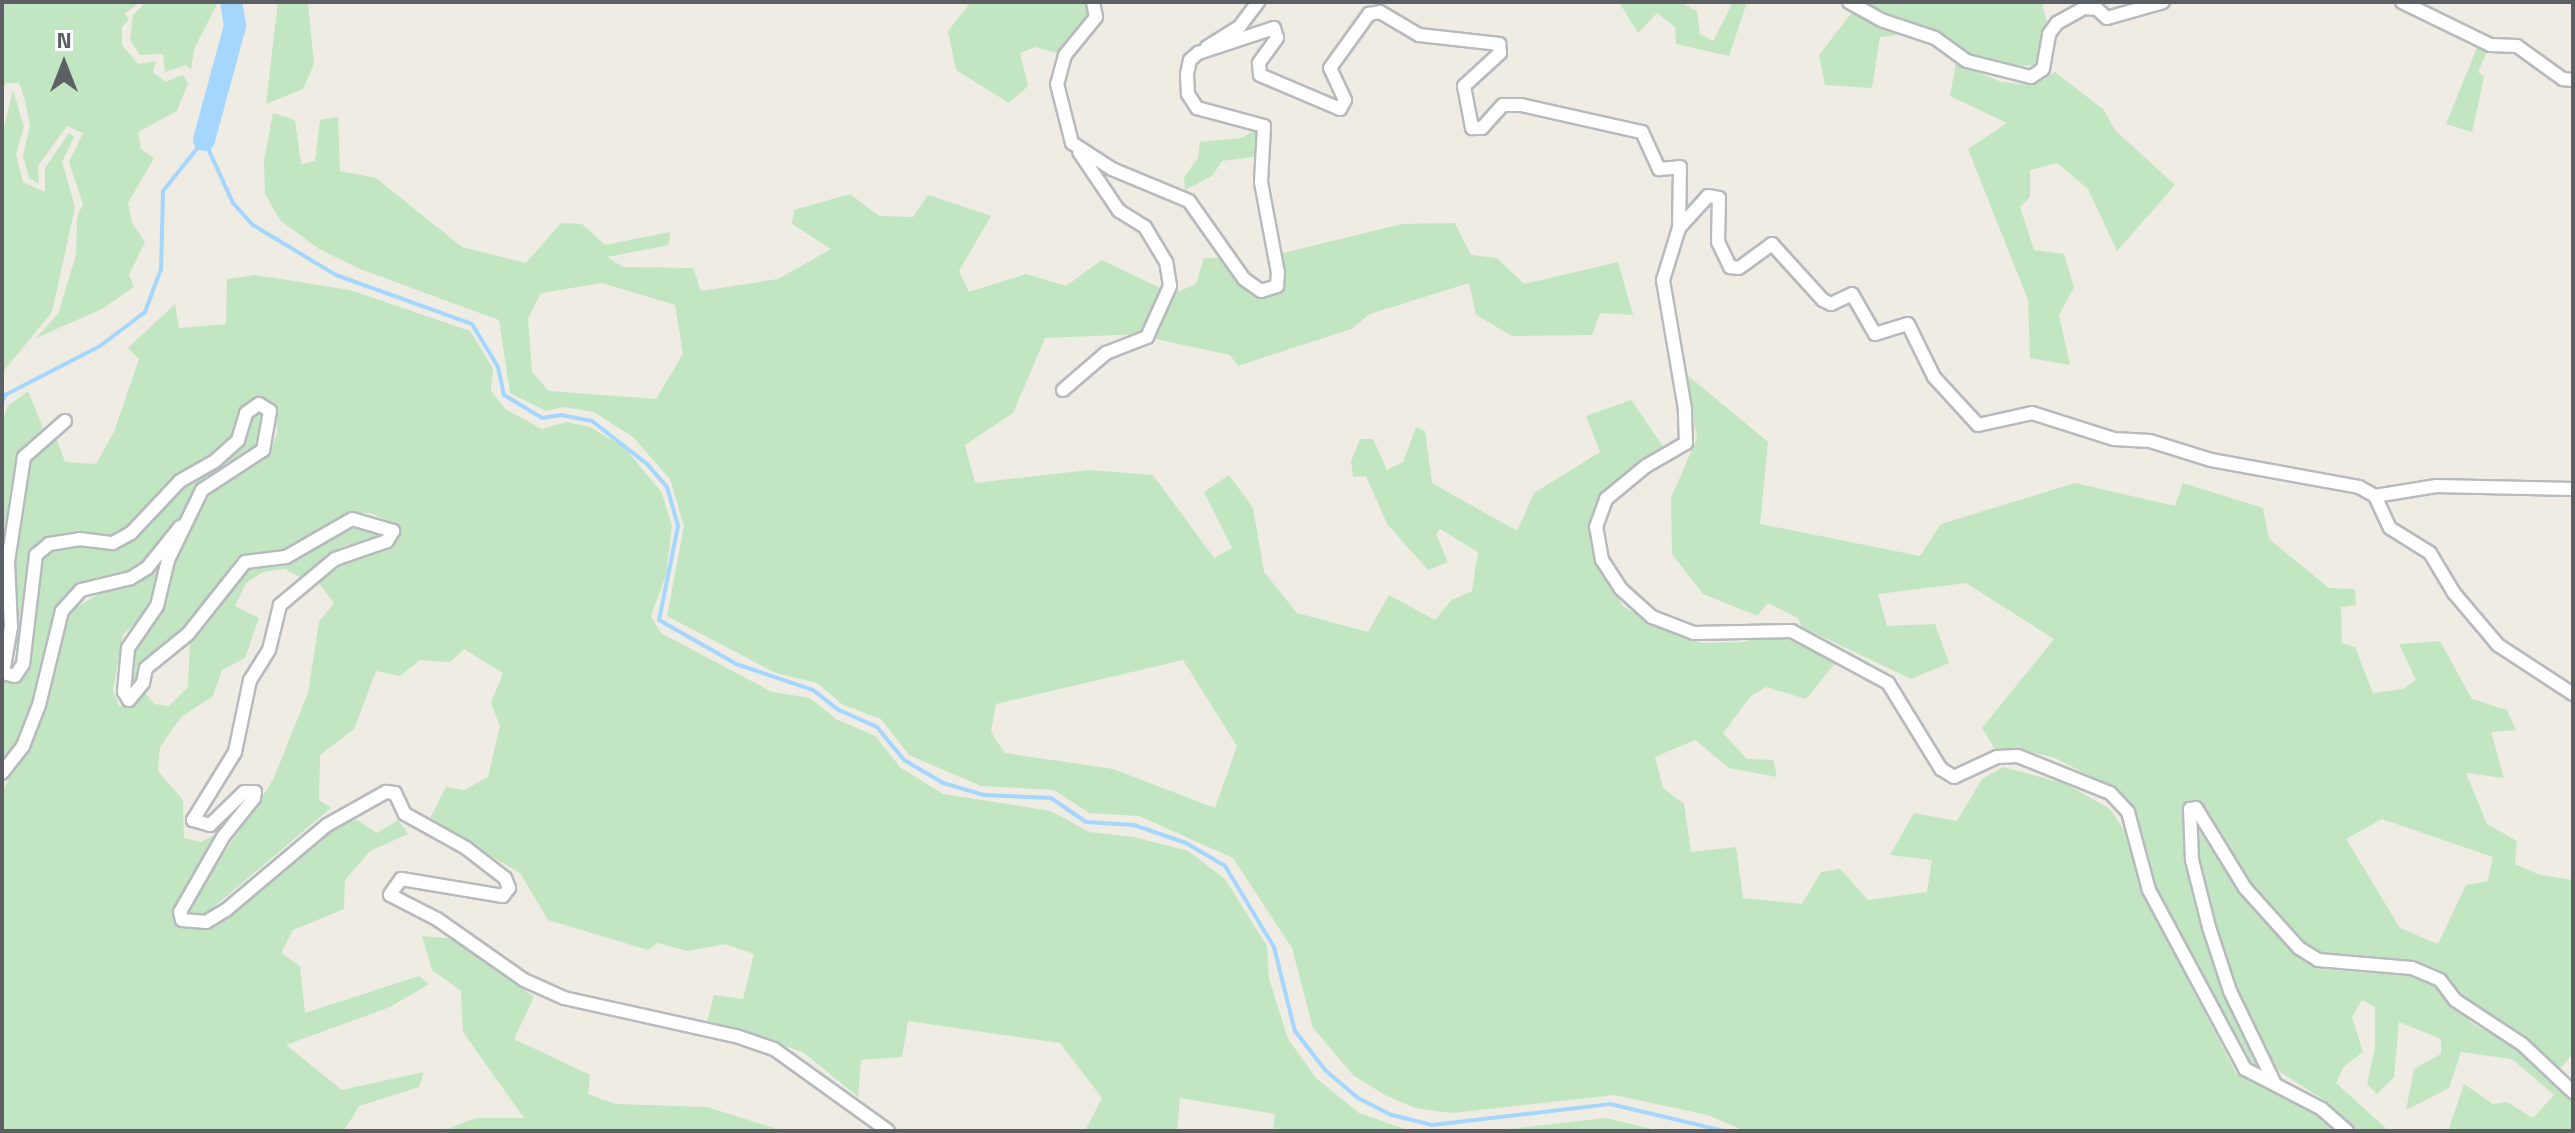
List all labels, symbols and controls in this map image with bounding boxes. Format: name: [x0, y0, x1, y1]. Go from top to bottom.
text: N: [56, 23, 72, 57]
north arrow: [24, 24, 104, 104]

